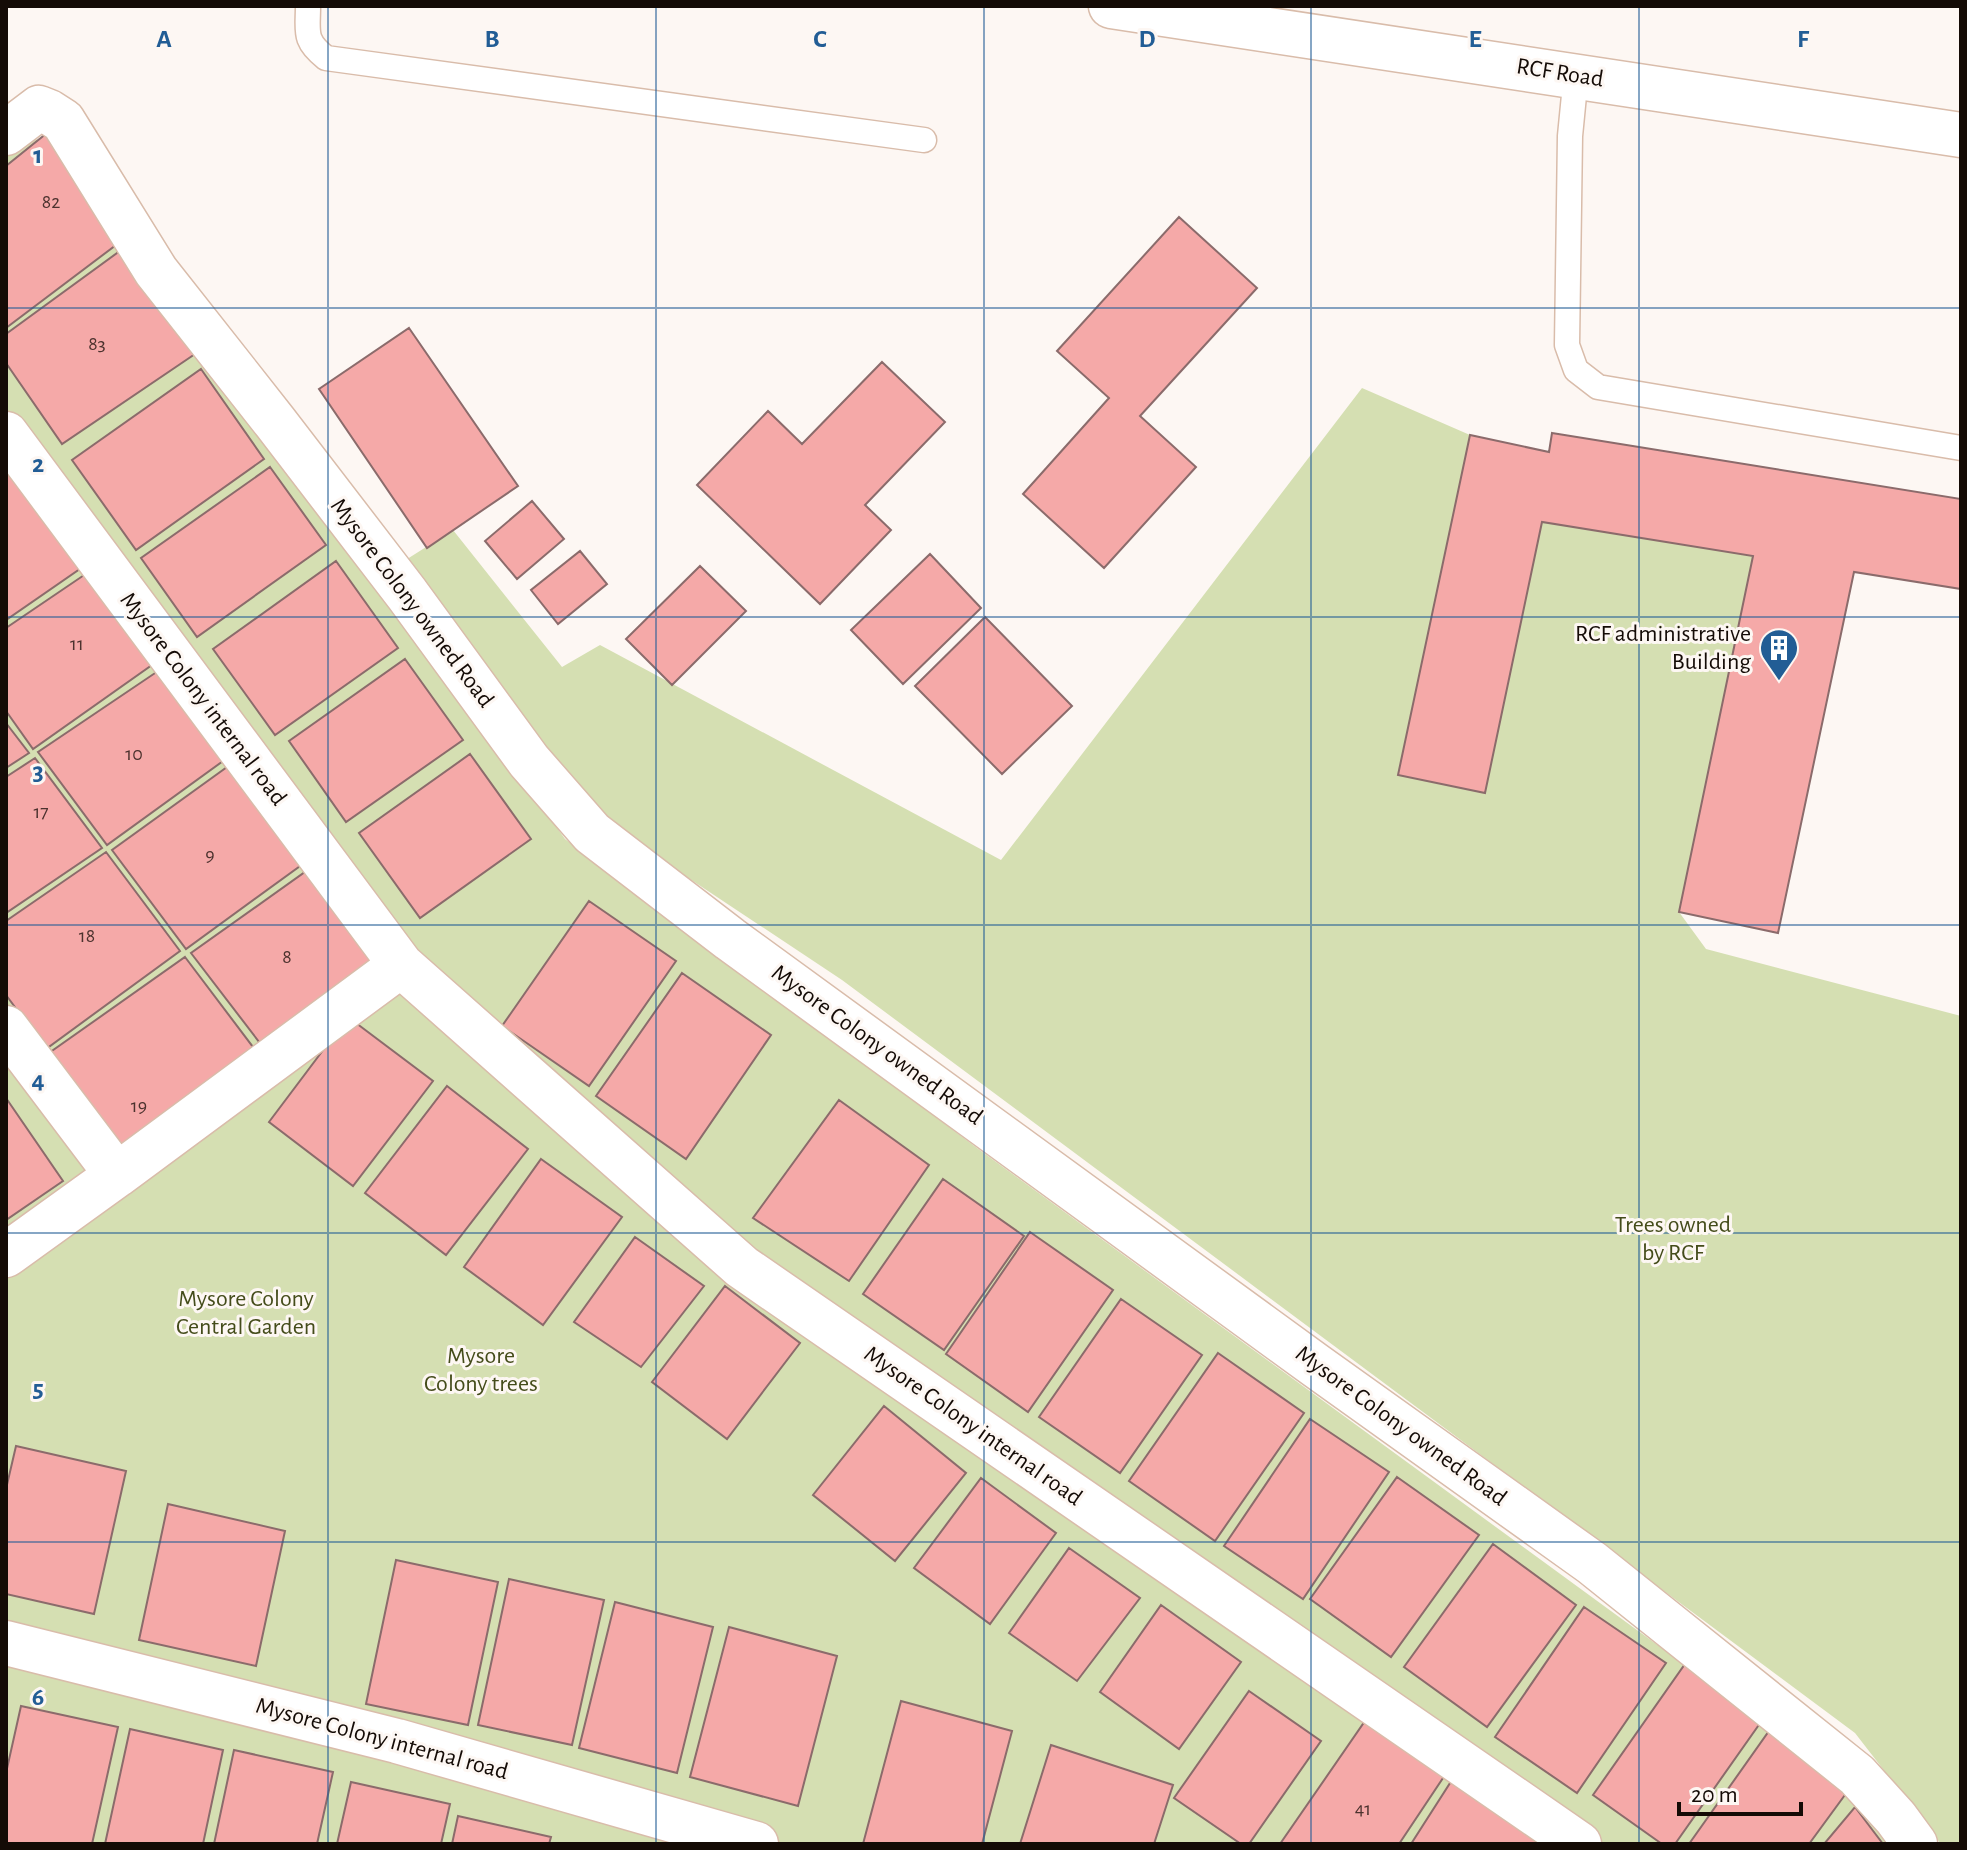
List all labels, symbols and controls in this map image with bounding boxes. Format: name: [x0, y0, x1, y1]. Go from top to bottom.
text: A: [156, 26, 172, 52]
text: B: [484, 26, 500, 52]
text: C: [813, 26, 827, 52]
text: D: [1138, 26, 1156, 52]
text: E: [1468, 26, 1482, 52]
text: F: [1797, 26, 1810, 52]
street label: RCF Road: [1515, 54, 1605, 92]
text: 1: [33, 142, 43, 168]
house number: 82: [42, 192, 60, 212]
house number: 83: [88, 334, 106, 354]
text: 2: [32, 451, 44, 477]
street label: Mysore Colony owned Road: [326, 494, 498, 712]
street label: Mysore Colony internal road: [115, 588, 291, 810]
place label: RCF administrative Building: [1575, 622, 1751, 674]
building icon: RCF administrative Building: [1758, 627, 1800, 682]
house number: 11: [70, 634, 84, 654]
house number: 10: [125, 744, 143, 764]
text: 3: [32, 759, 44, 785]
house number: 17: [33, 802, 49, 822]
house number: 9: [205, 845, 215, 865]
house number: 18: [79, 926, 95, 946]
house number: 8: [282, 947, 292, 967]
street label: Mysore Colony owned Road: [767, 960, 987, 1130]
text: 4: [31, 1067, 45, 1093]
house number: 19: [131, 1096, 147, 1116]
park label: Trees owned by RCF: [1615, 1213, 1731, 1265]
park label: Mysore Colony Central Garden: [176, 1287, 316, 1339]
street label: Mysore Colony owned Road: [1291, 1341, 1511, 1511]
street label: Mysore Colony internal road: [860, 1342, 1086, 1510]
park label: Mysore Colony trees: [424, 1344, 538, 1396]
text: 5: [32, 1376, 44, 1402]
text: 6: [32, 1684, 44, 1710]
street label: Mysore Colony internal road: [253, 1694, 511, 1784]
scale bar: [1679, 1766, 1801, 1816]
text: 20 m: [1691, 1783, 1738, 1807]
house number: 41: [1355, 1799, 1371, 1819]

